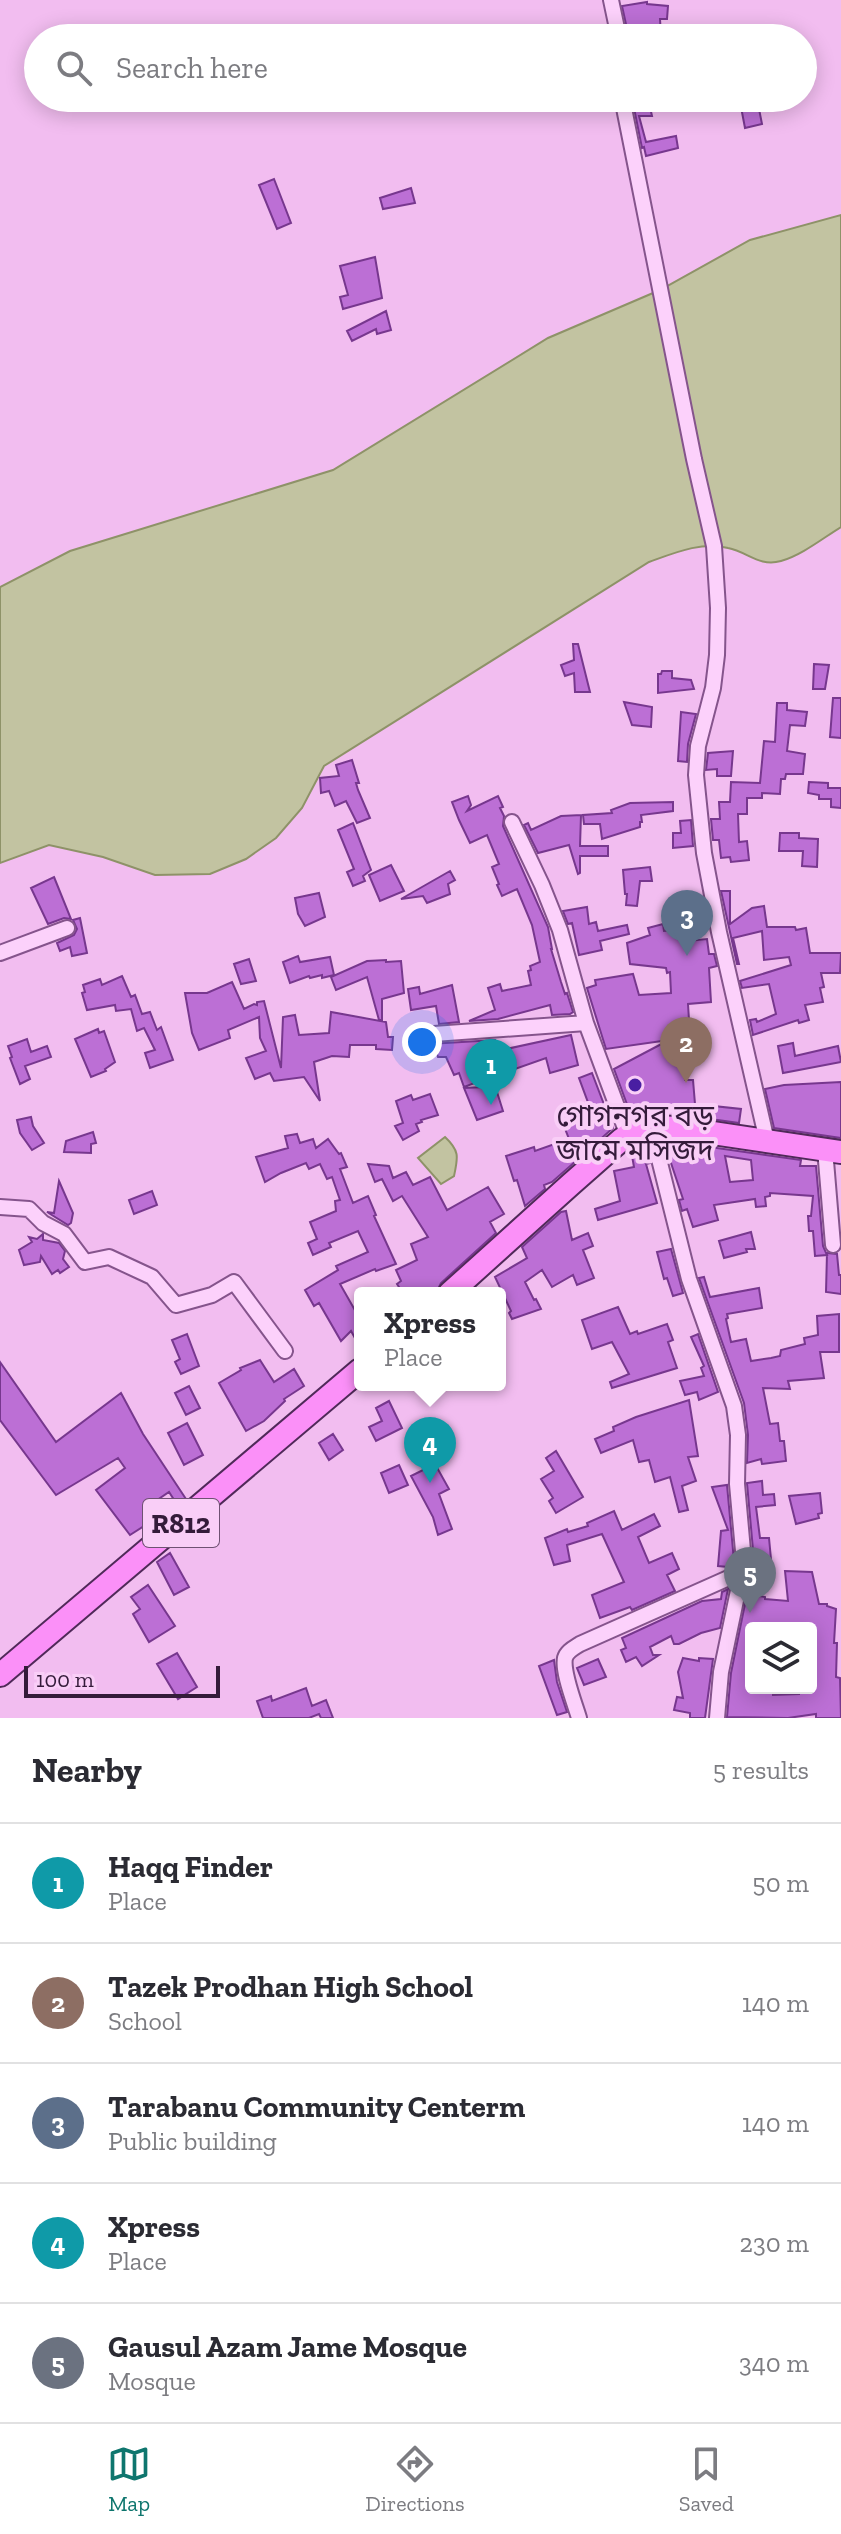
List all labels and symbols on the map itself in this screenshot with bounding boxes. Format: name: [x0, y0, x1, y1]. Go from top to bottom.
pin: 3: [661, 890, 713, 956]
pin: 2: [660, 1017, 712, 1083]
your location: [402, 1022, 442, 1062]
pin: 1: [465, 1039, 517, 1105]
marker: গোগনগর বড় জামে মসিজদ: [626, 1076, 644, 1094]
place label: গোগনগর বড় জামে মসিজদ: [555, 1098, 715, 1168]
pin: 4: [404, 1417, 456, 1483]
road number: R812: [143, 1499, 219, 1547]
pin: 5: [724, 1547, 776, 1613]
scale bar: [24, 1662, 220, 1698]

